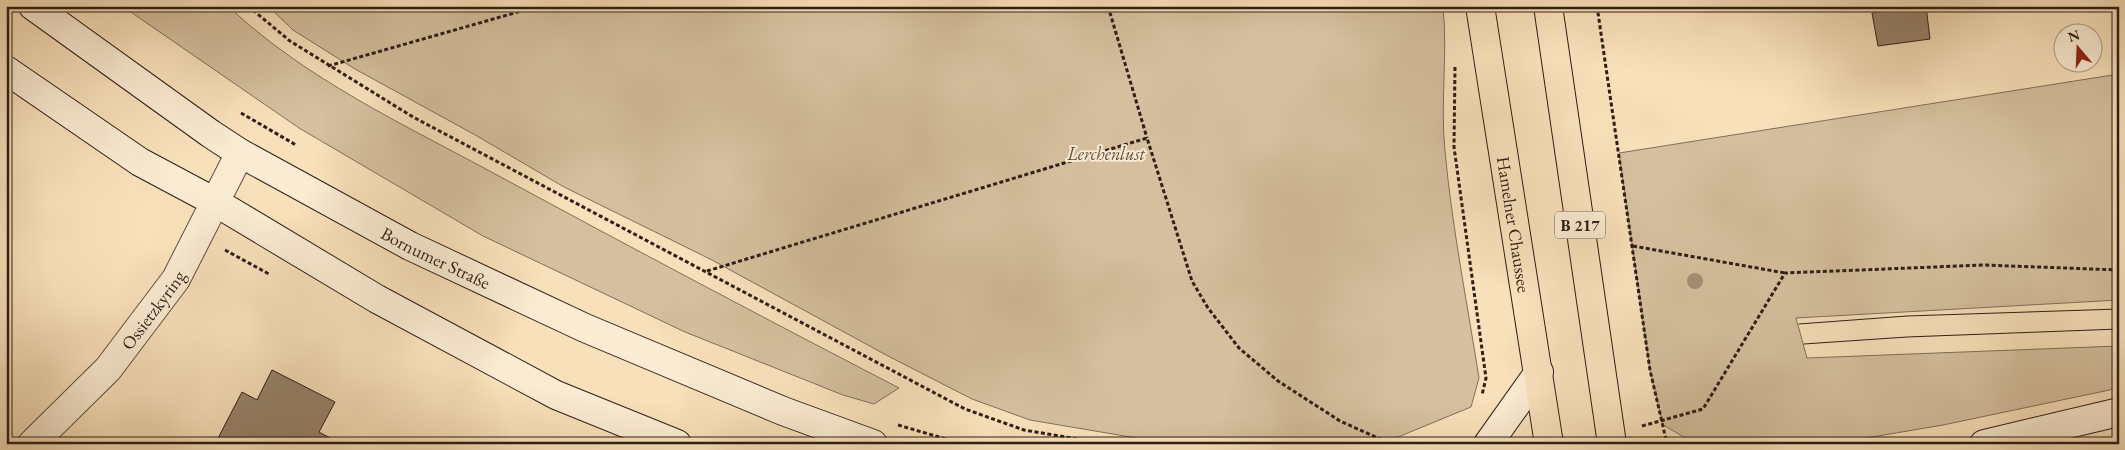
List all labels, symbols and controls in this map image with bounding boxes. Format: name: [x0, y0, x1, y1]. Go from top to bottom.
north arrow: [2052, 22, 2102, 72]
text: N: [2065, 25, 2083, 46]
park label: Lerchenlust: [1066, 142, 1145, 165]
street label: Hamelner Chaussee: [1492, 155, 1536, 294]
road number: B 217: [1555, 212, 1605, 238]
street label: Bornumer Straße: [377, 221, 494, 294]
street label: Ossietzkyring: [115, 266, 190, 354]

